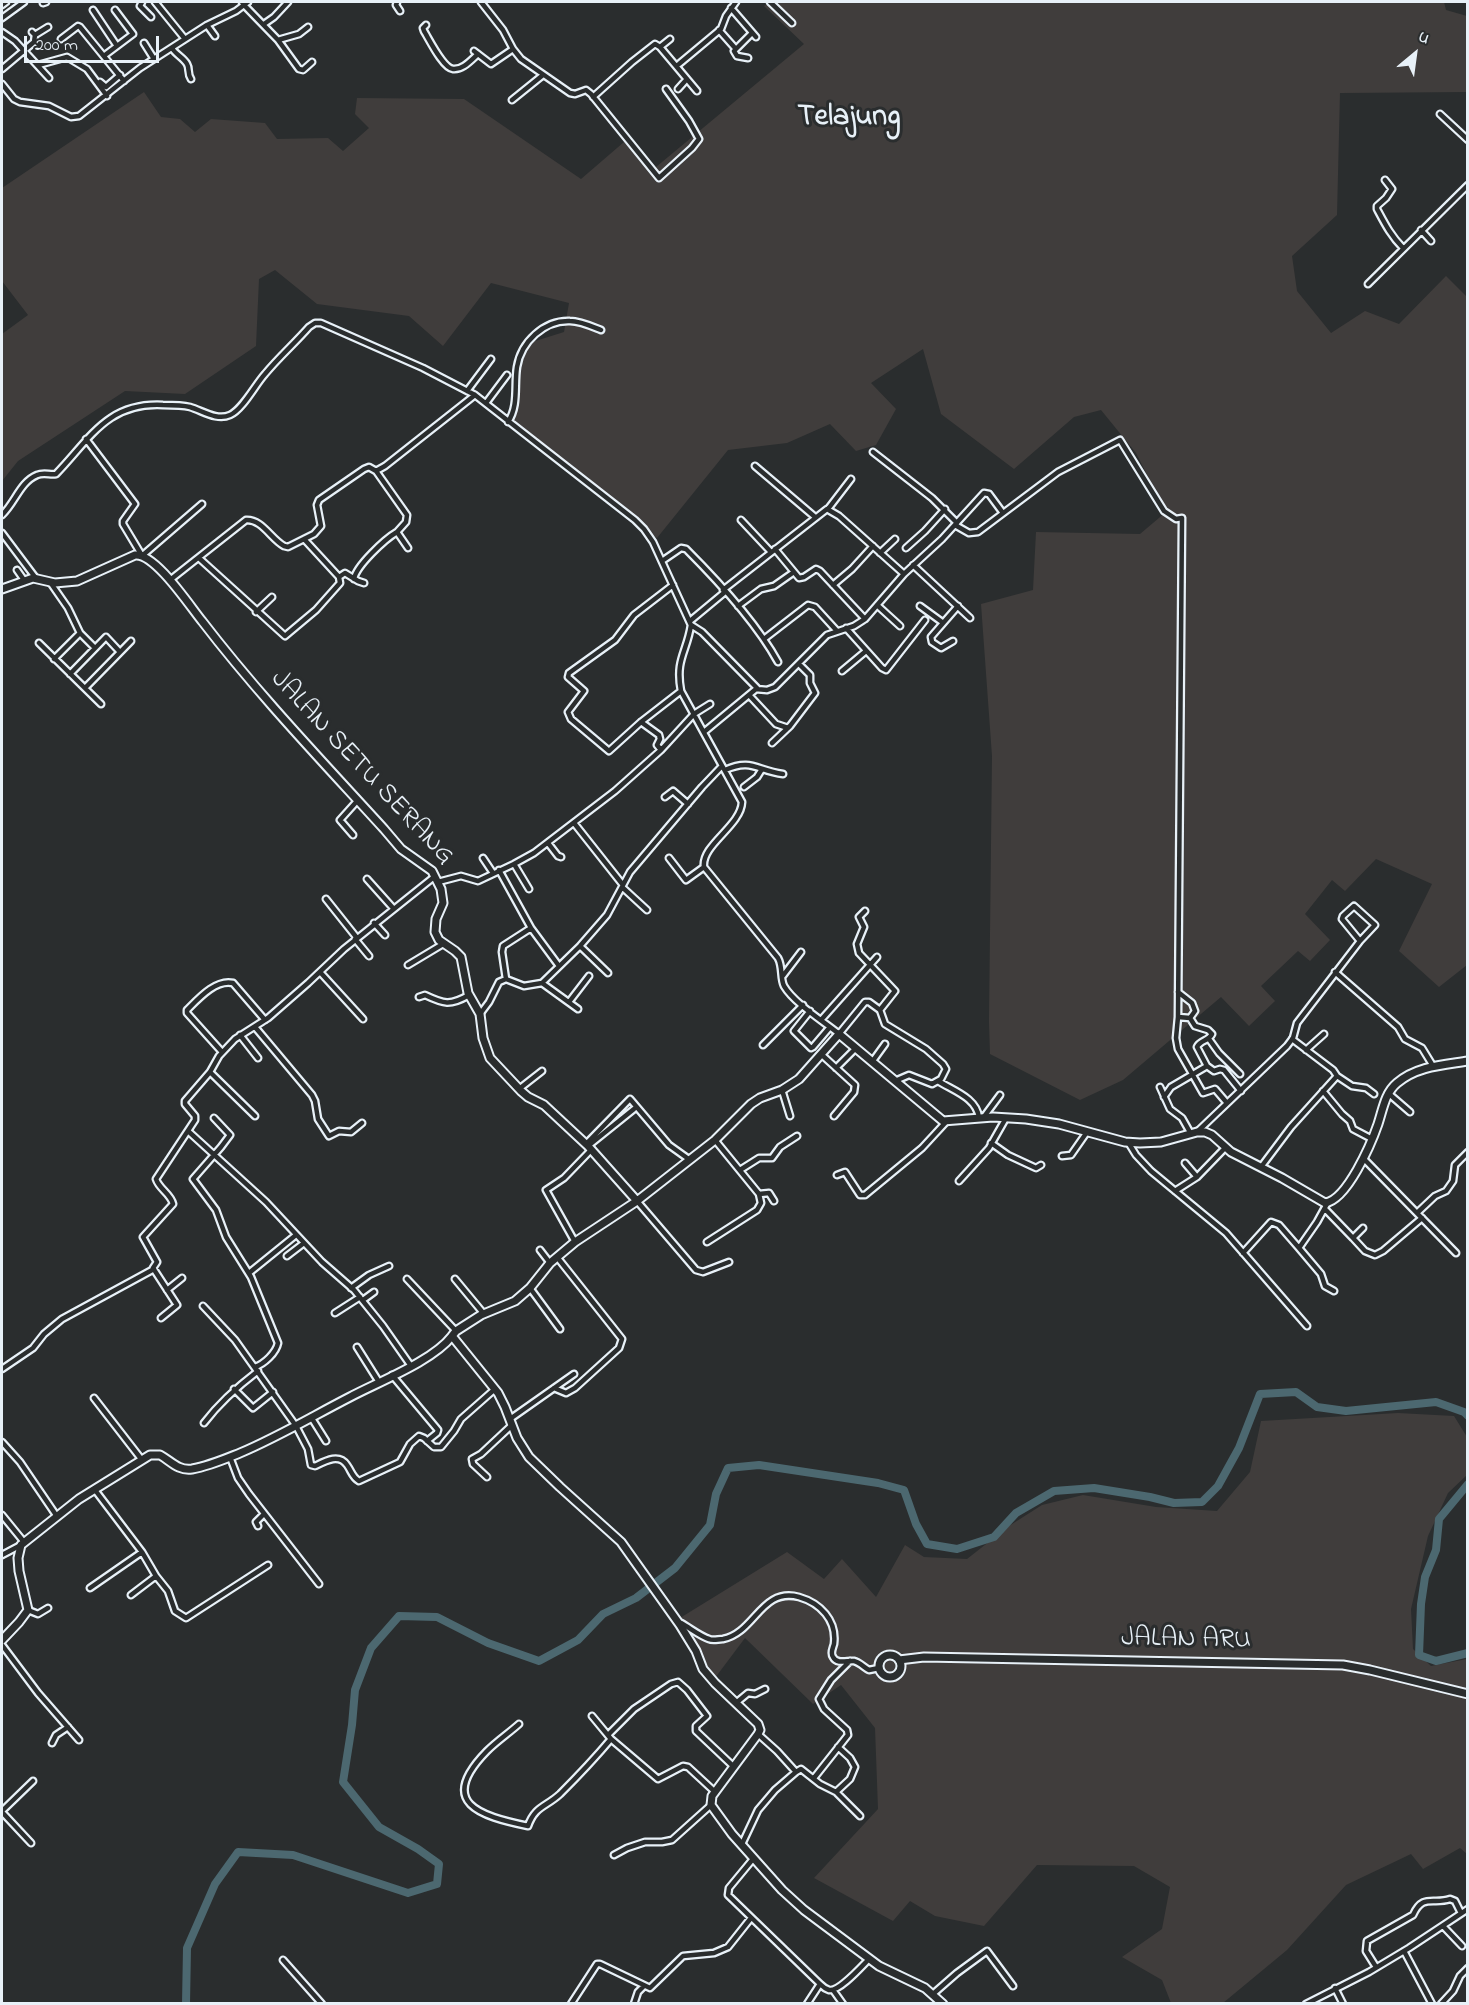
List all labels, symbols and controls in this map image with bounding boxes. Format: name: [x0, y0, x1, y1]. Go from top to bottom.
scale bar: [27, 24, 162, 62]
north arrow: [1385, 24, 1445, 84]
text: U: [1413, 25, 1434, 51]
text: 200 m: [35, 33, 78, 59]
district label: Telajung: [797, 101, 901, 137]
street label: JALAN SETU SERANG: [262, 665, 460, 873]
street label: JALAN ARU: [1121, 1624, 1251, 1658]

